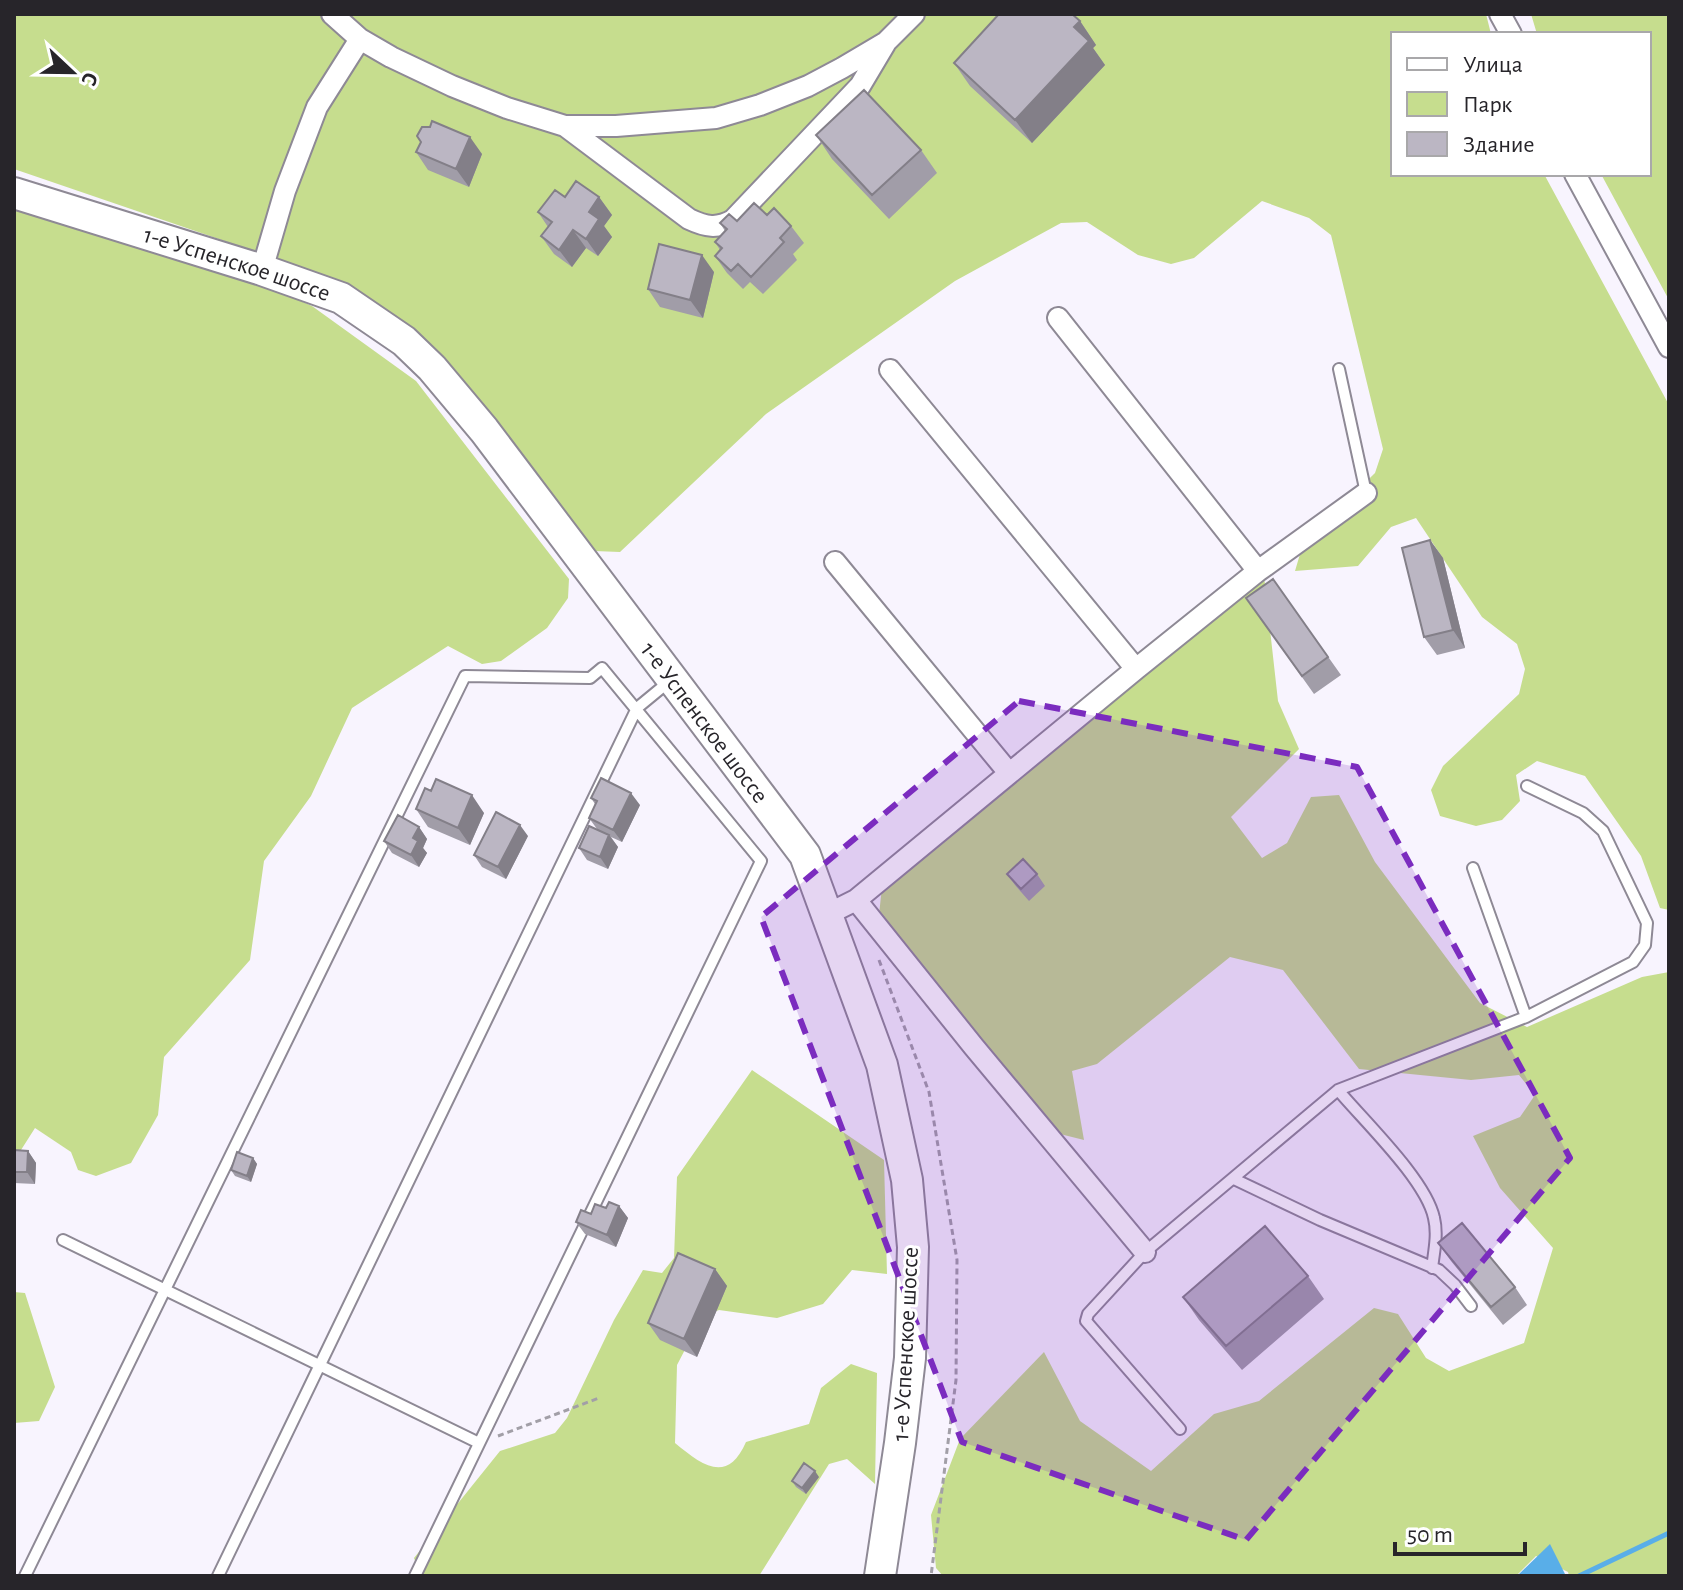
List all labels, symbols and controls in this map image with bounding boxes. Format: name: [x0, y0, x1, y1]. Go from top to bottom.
north arrow: [32, 32, 112, 112]
legend: [1391, 32, 1651, 176]
text: Улица: [1463, 53, 1523, 77]
text: С: [77, 69, 102, 89]
text: Парк: [1463, 93, 1512, 117]
text: Здание: [1463, 133, 1534, 157]
street label: 1-е Успенское шоссе: [141, 223, 333, 306]
street label: 1-е Успенское шоссе: [636, 638, 772, 808]
street label: 1-е Успенское шоссе: [889, 1246, 923, 1442]
scale bar: [1395, 1506, 1525, 1556]
text: 50 m: [1407, 1523, 1453, 1547]

